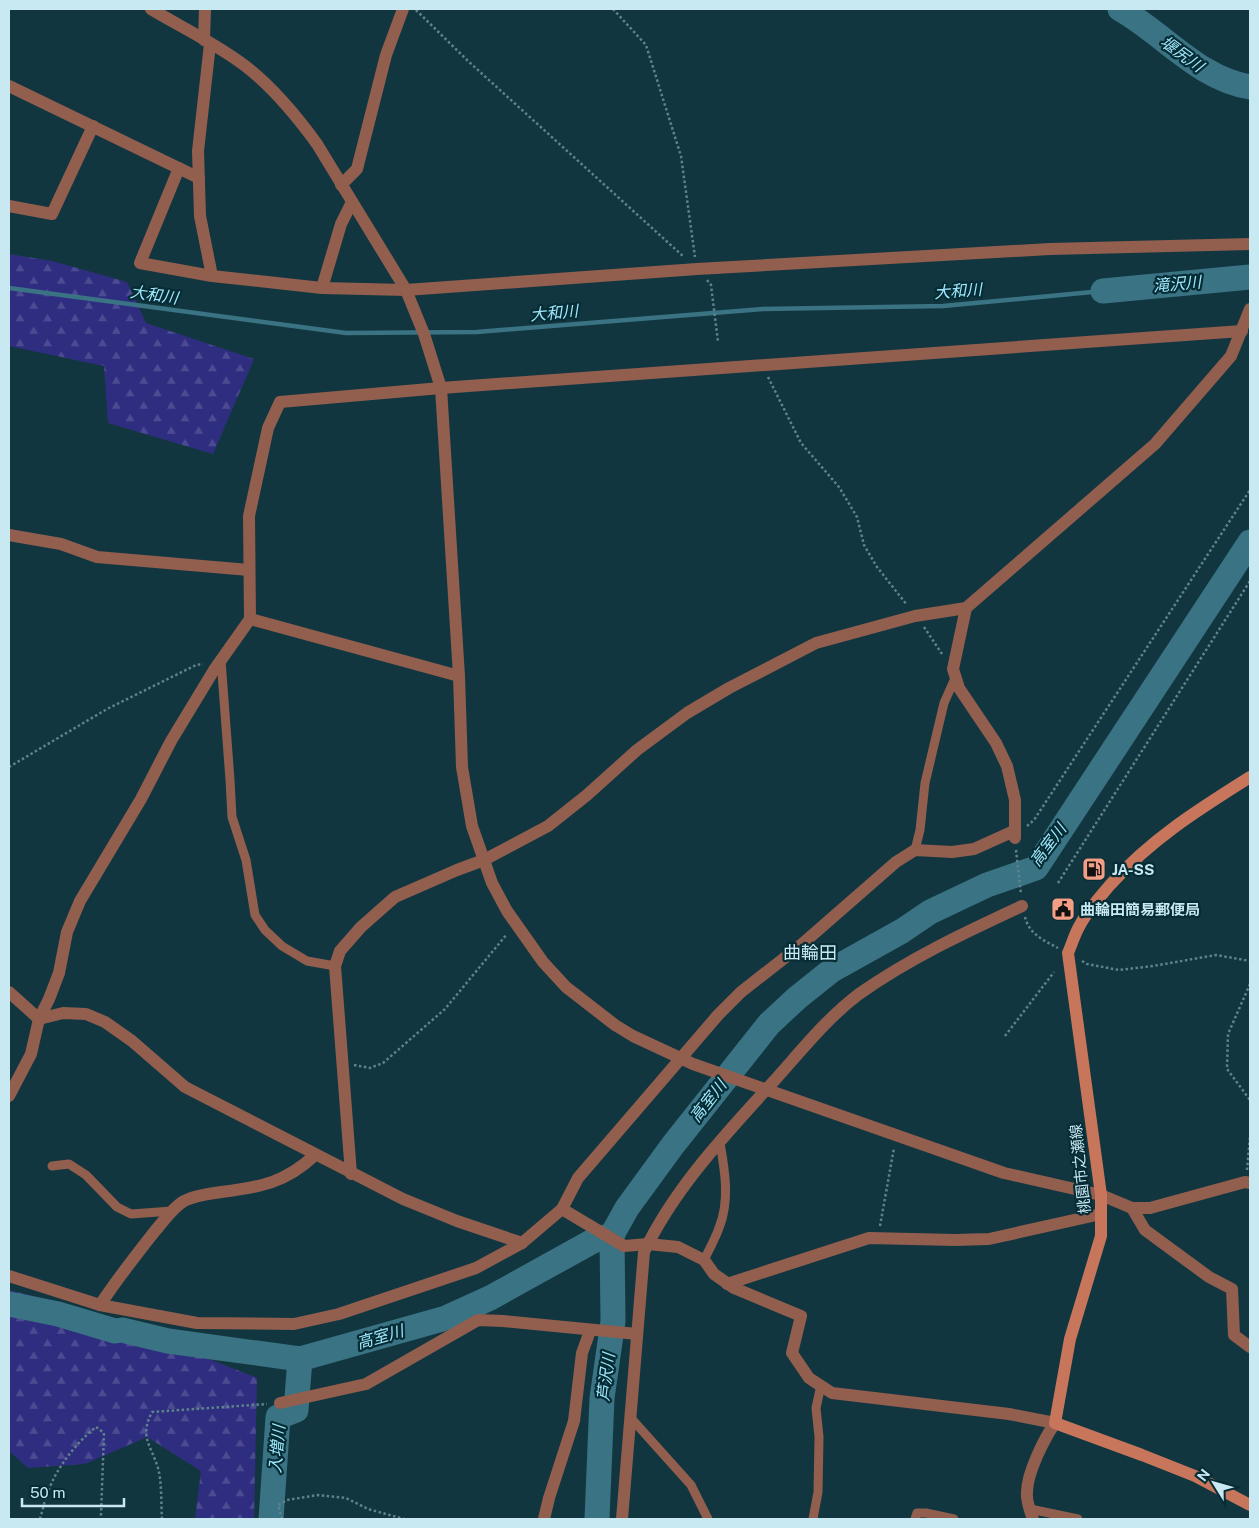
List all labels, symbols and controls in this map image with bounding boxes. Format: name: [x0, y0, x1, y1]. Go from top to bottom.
water label: 堰尻川: [1157, 32, 1209, 77]
water label: 滝沢川: [1152, 272, 1204, 296]
water label: 大和川: [933, 280, 985, 302]
water label: 大和川: [129, 282, 181, 308]
water label: 大和川: [529, 301, 581, 325]
water label: 高室川: [1026, 819, 1071, 870]
fuel station icon: JA-SS: [1081, 856, 1107, 882]
place label: JA-SS: [1112, 861, 1154, 878]
public building icon: 曲輪田簡易郵便局: [1050, 896, 1076, 922]
place label: 曲輪田簡易郵便局: [1080, 901, 1200, 918]
district label: 曲輪田: [783, 942, 837, 963]
water label: 高室川: [686, 1075, 731, 1126]
street label: 桃園市之瀬線: [1067, 1123, 1093, 1215]
water label: 高室川: [354, 1321, 408, 1353]
water label: 芦沢川: [594, 1350, 619, 1402]
water label: 入増川: [265, 1422, 289, 1474]
north arrow: [1189, 1458, 1239, 1508]
text: N: [1194, 1466, 1213, 1484]
scale bar: [22, 1476, 125, 1508]
text: 50 m: [30, 1484, 65, 1501]

